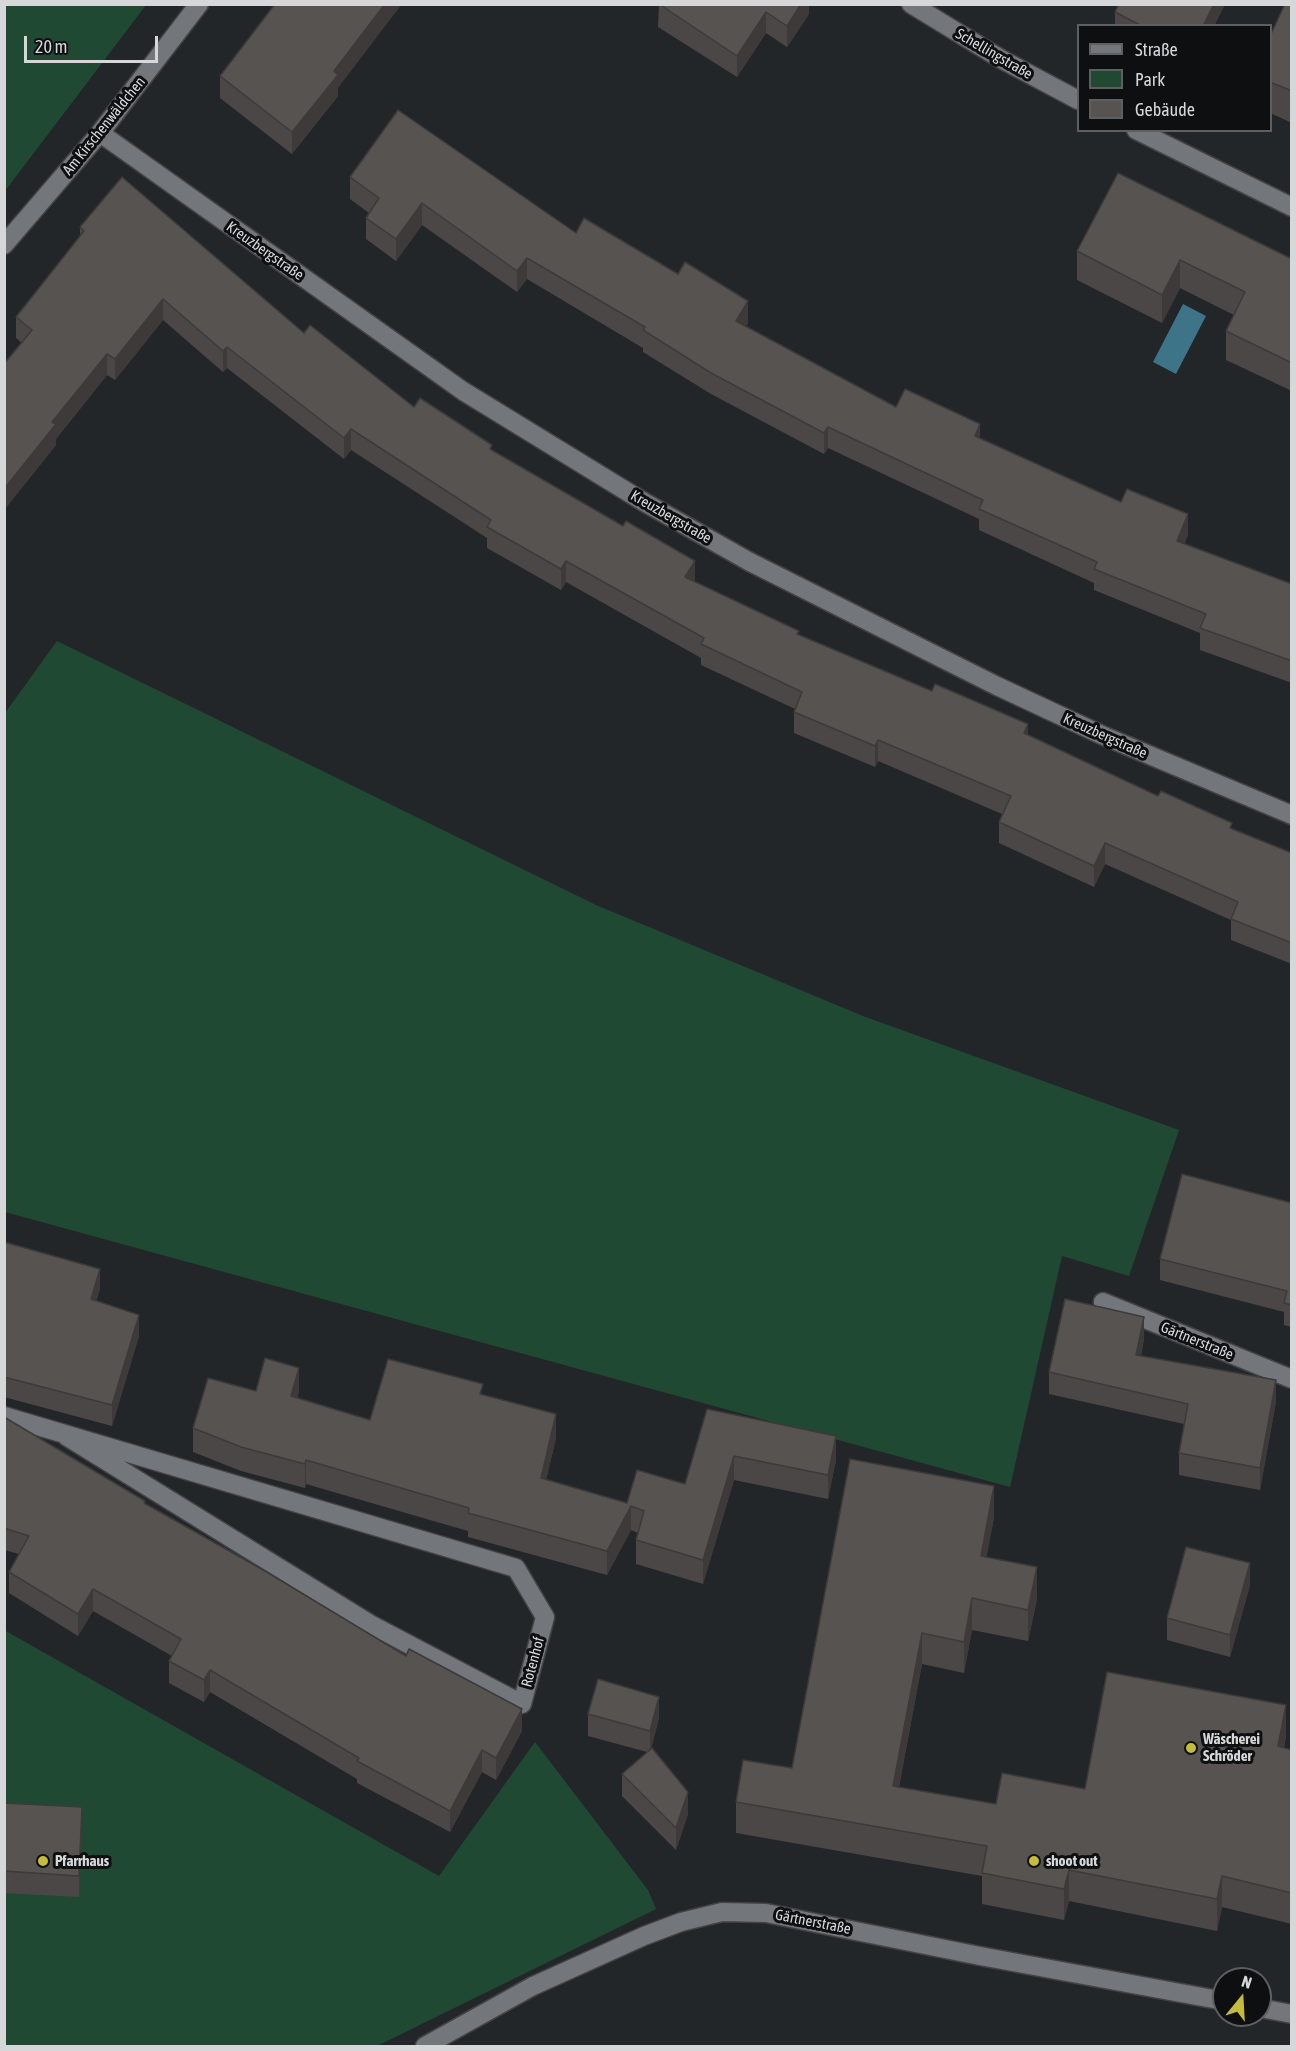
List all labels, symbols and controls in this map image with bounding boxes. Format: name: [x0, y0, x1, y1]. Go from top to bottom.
scale bar: [27, 24, 160, 62]
legend: [1077, 24, 1272, 132]
street label: Schellingstraße: [952, 25, 1036, 83]
text: 20 m: [35, 36, 67, 57]
text: Straße: [1135, 39, 1178, 60]
text: Park: [1135, 69, 1165, 90]
street label: Am Kirschenwäldchen: [59, 73, 149, 179]
text: Gebäude: [1135, 99, 1195, 120]
street label: Kreuzbergstraße: [223, 218, 307, 284]
street label: Kreuzbergstraße: [627, 487, 715, 547]
street label: Kreuzbergstraße: [1060, 709, 1150, 763]
street label: Gärtnerstraße: [1158, 1318, 1236, 1364]
street label: Rotenhof: [518, 1635, 548, 1689]
place label: Wäscherei Schröder: [1203, 1730, 1260, 1765]
marker: Wäscherei Schröder: [1184, 1741, 1198, 1755]
place label: Pfarrhaus: [55, 1852, 109, 1870]
place label: shoot out: [1046, 1852, 1098, 1870]
marker: Pfarrhaus: [36, 1854, 50, 1868]
marker: shoot out: [1027, 1854, 1041, 1868]
street label: Gärtnerstraße: [774, 1906, 852, 1938]
north arrow: [1212, 1967, 1272, 2027]
text: N: [1240, 1972, 1254, 1992]

